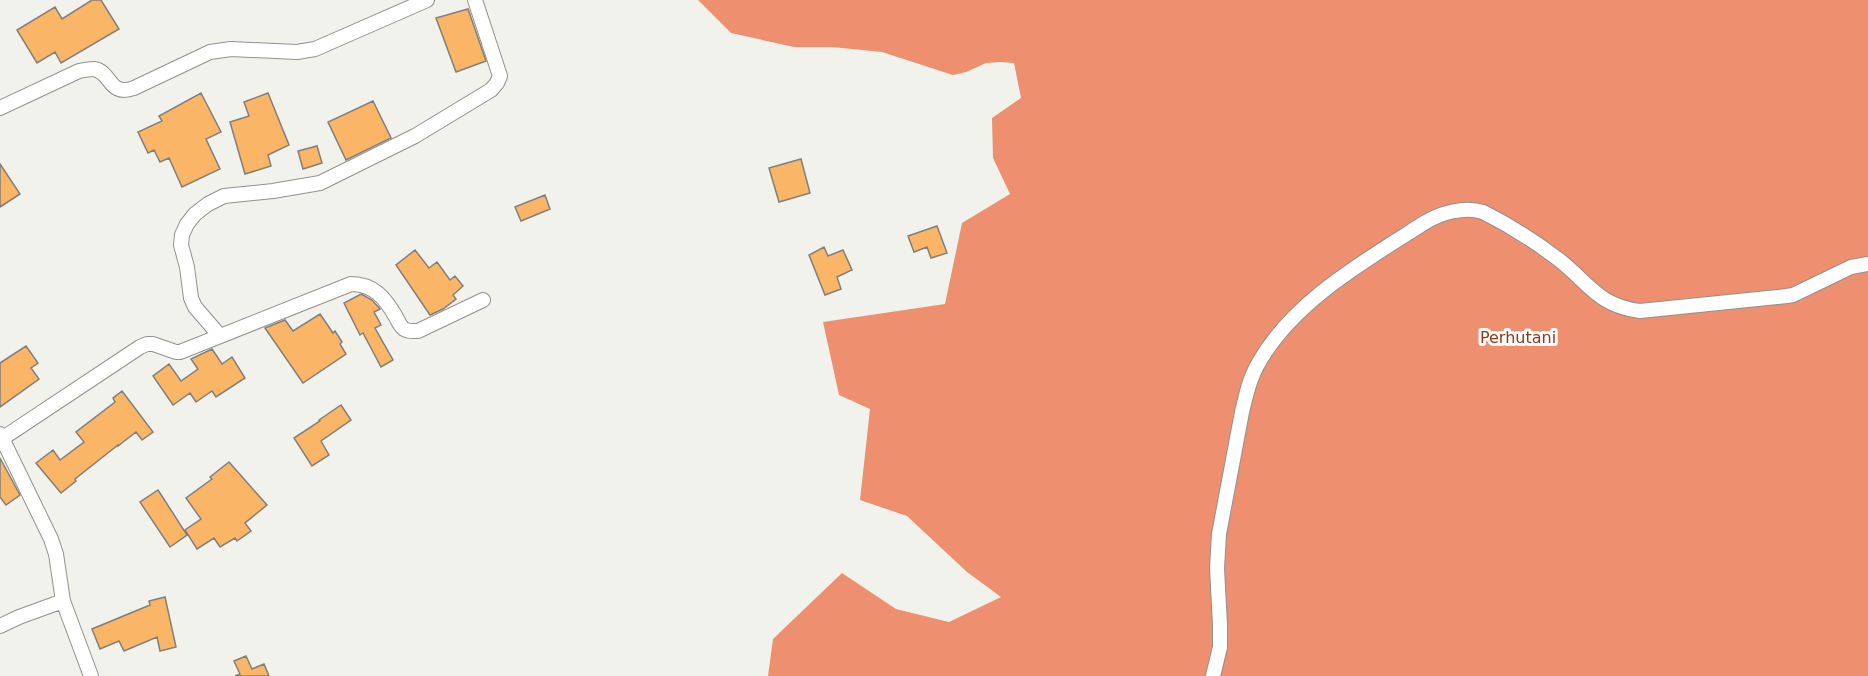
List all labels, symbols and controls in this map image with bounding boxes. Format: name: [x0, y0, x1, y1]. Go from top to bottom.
park label: Perhutani: [1480, 328, 1556, 347]

